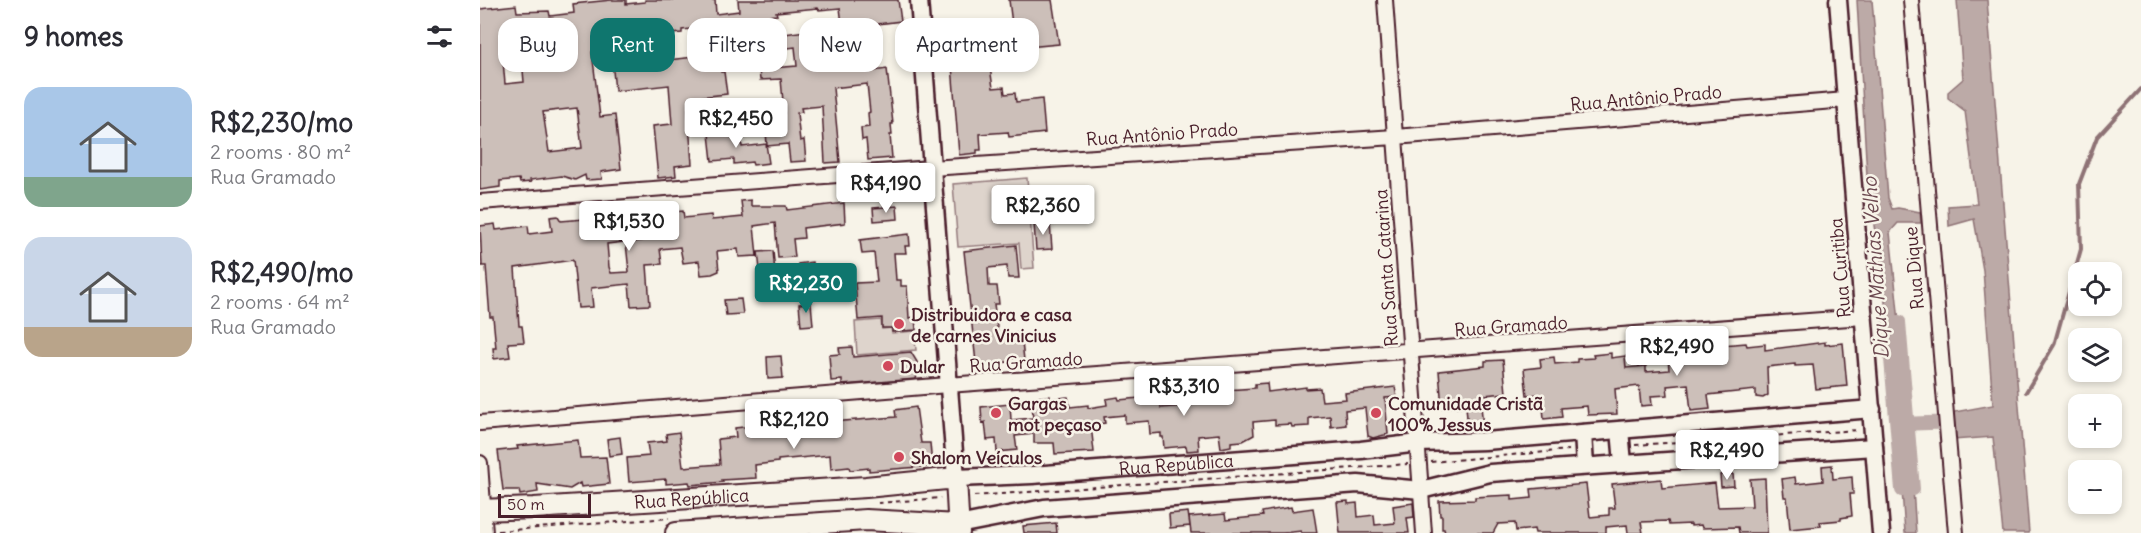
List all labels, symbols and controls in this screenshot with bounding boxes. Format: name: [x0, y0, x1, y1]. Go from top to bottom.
chip: Buy: [498, 18, 578, 72]
chip: Rent: [590, 18, 675, 72]
chip: Filters: [687, 18, 787, 72]
chip: New: [799, 18, 883, 72]
chip: Apartment: [895, 18, 1039, 72]
text: 9 homes: [24, 20, 123, 53]
icon: filters: [423, 20, 456, 53]
street label: Rua Antônio Prado: [1569, 80, 1723, 116]
pin: R$2,450: [681, 98, 791, 149]
text: R$2,450: [699, 105, 773, 130]
text: R$2,230/mo: [210, 106, 353, 139]
icon: home: [72, 111, 144, 183]
street label: Rua Antônio Prado: [1085, 117, 1239, 151]
text: 2 rooms · 80 m²: [210, 139, 351, 164]
pin: R$4,190: [831, 163, 941, 214]
text: Rua Gramado: [210, 164, 336, 189]
text: R$4,190: [850, 170, 922, 195]
water label: Dique Mathias Velho: [1856, 175, 1894, 360]
pin: R$2,360: [988, 185, 1098, 236]
street label: Rua Santa Catarina: [1369, 188, 1403, 348]
text: R$2,360: [1005, 192, 1081, 217]
pin: R$1,530: [574, 201, 684, 252]
text: R$1,530: [593, 208, 665, 233]
street label: Rua Curitiba: [1824, 217, 1856, 319]
street label: Rua Dique: [1899, 226, 1929, 310]
text: R$2,490/mo: [210, 256, 353, 289]
icon: home: [72, 261, 144, 333]
map controls: [2068, 262, 2122, 514]
button: locate: [2068, 262, 2122, 316]
pin: R$2,230: [751, 263, 861, 314]
text: R$2,230: [769, 270, 843, 295]
text: 2 rooms · 64 m²: [210, 289, 350, 314]
place label: Distribuidora e casa de carnes Vinicius: [911, 303, 1072, 347]
street label: Rua Gramado: [1454, 311, 1568, 341]
text: Rua Gramado: [210, 314, 336, 339]
marker: Distribuidora e casa de carnes Vinicius: [892, 317, 906, 331]
pin: R$2,490: [1622, 326, 1732, 377]
button: layers: [2068, 328, 2122, 382]
text: R$2,490: [1640, 333, 1714, 358]
street label: Rua Gramado: [969, 347, 1083, 377]
place label: Dular: [900, 355, 946, 378]
marker: Dular: [881, 359, 895, 373]
pin: R$3,310: [1129, 366, 1239, 417]
text: R$3,310: [1148, 373, 1220, 398]
place label: Gargas mot peçaso: [1008, 392, 1102, 436]
place label: Comunidade Cristã 100% Jessus: [1388, 392, 1543, 436]
button: +: [2068, 394, 2122, 448]
pin: R$2,120: [739, 399, 849, 450]
text: R$2,120: [759, 406, 829, 431]
marker: Gargas mot peçaso: [989, 406, 1003, 420]
marker: Comunidade Cristã 100% Jessus: [1369, 406, 1383, 420]
pin: R$2,490: [1672, 430, 1782, 481]
text: R$2,490: [1690, 437, 1764, 462]
place label: Shalom Veículos: [911, 446, 1042, 469]
street label: Rua República: [1118, 448, 1234, 480]
marker: Shalom Veículos: [892, 450, 906, 464]
button: −: [2068, 460, 2122, 514]
street label: Rua República: [633, 483, 750, 513]
scale bar: [498, 491, 591, 518]
text: 50 m: [507, 494, 545, 514]

